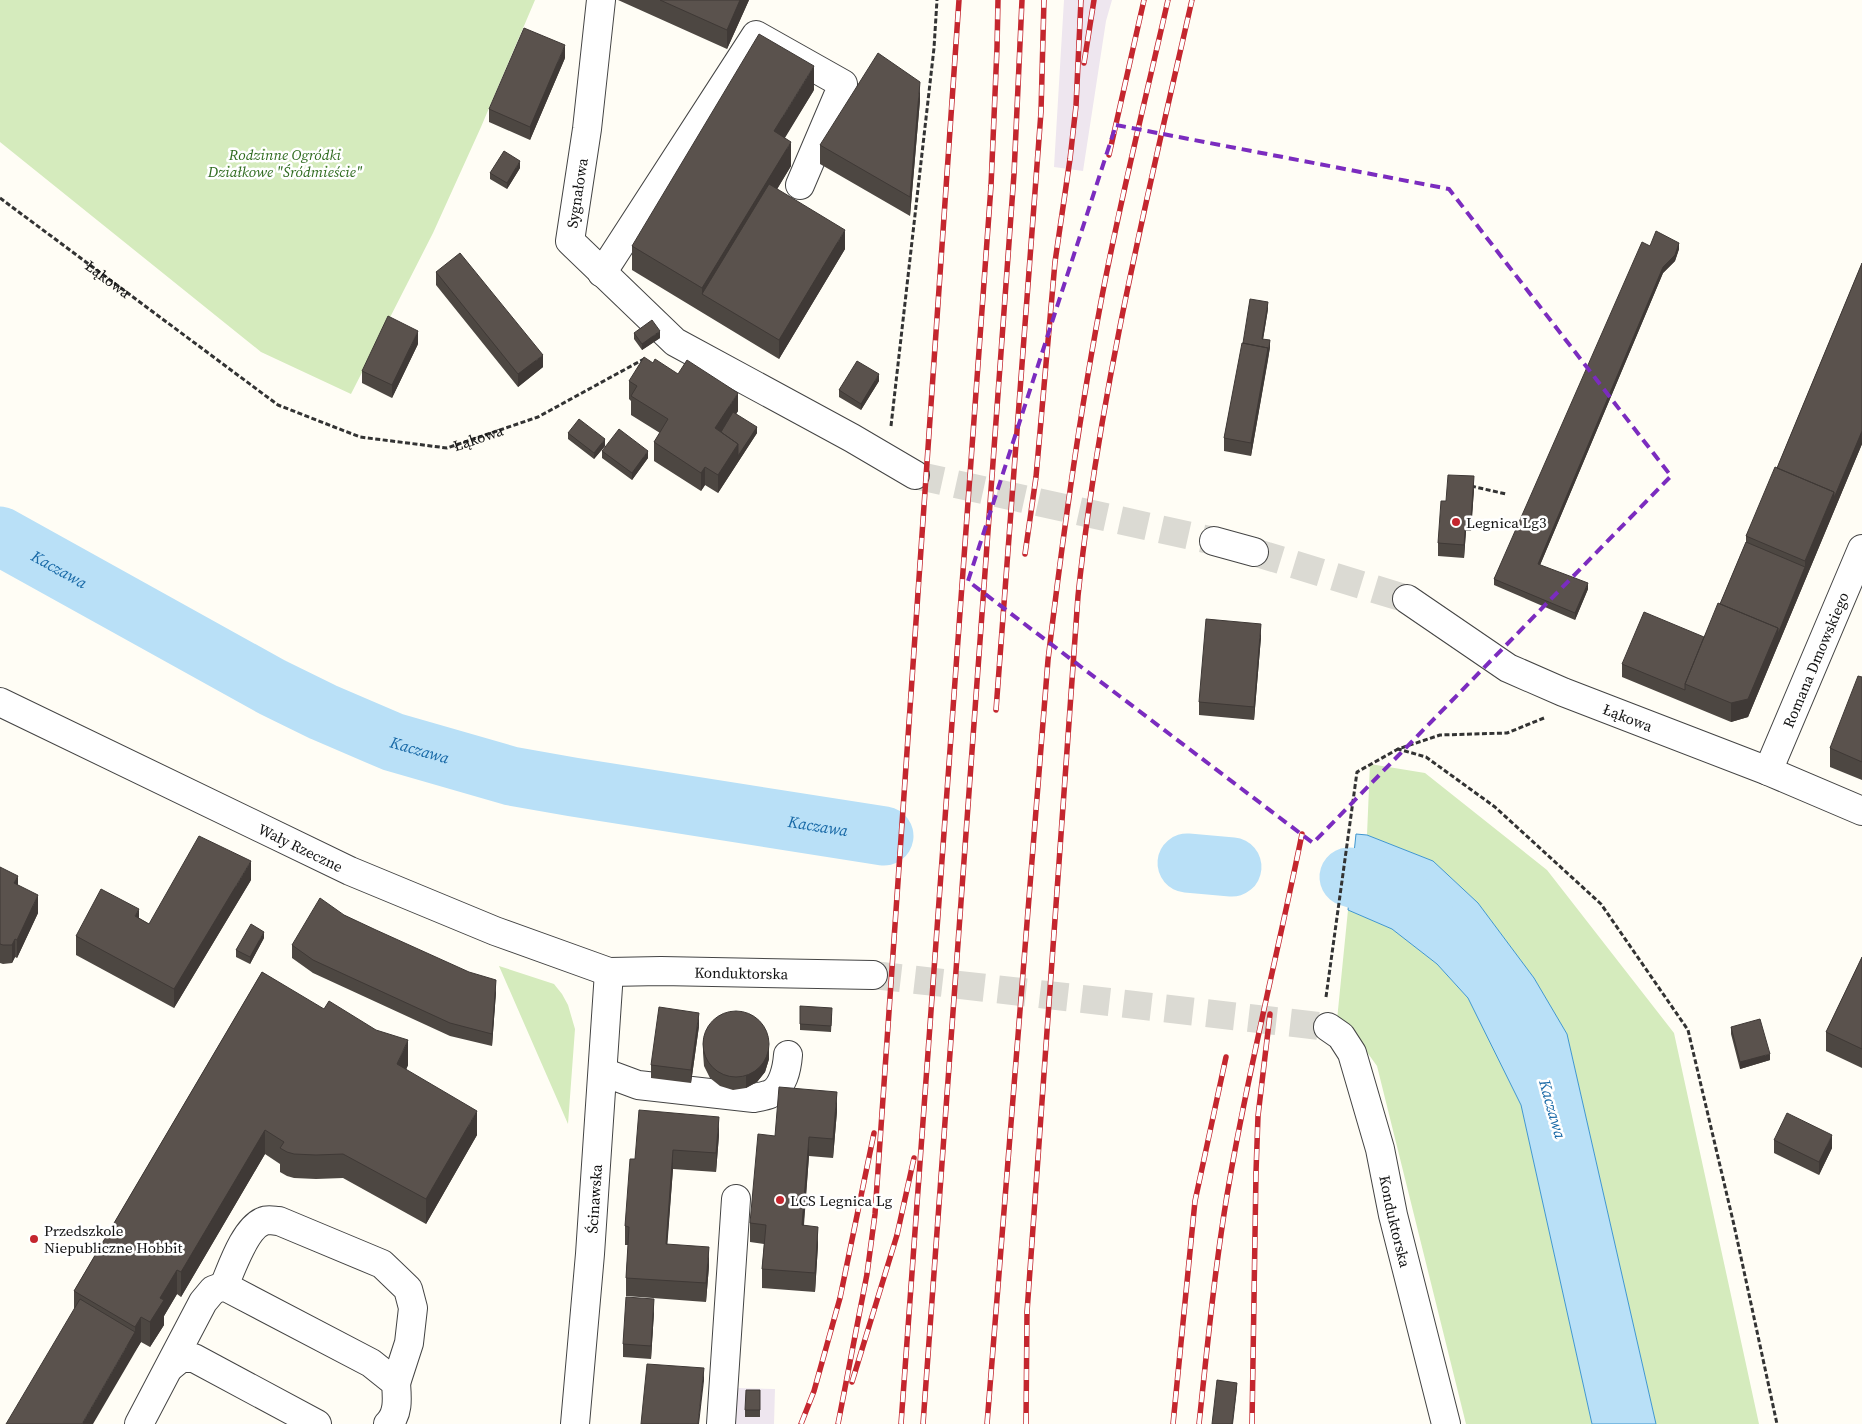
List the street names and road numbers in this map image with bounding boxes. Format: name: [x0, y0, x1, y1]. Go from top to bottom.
street label: Sygnałowa: [561, 156, 593, 230]
street label: Łąkowa: [81, 255, 136, 303]
street label: Łąkowa: [450, 419, 506, 456]
street label: Romana Dmowskiego: [1777, 588, 1853, 731]
street label: Łąkowa: [1600, 698, 1656, 736]
street label: Wały Rzeczne: [255, 818, 347, 877]
street label: Konduktorska: [694, 961, 789, 984]
street label: Ścinawska: [581, 1163, 607, 1234]
street label: Konduktorska: [1375, 1173, 1416, 1270]

